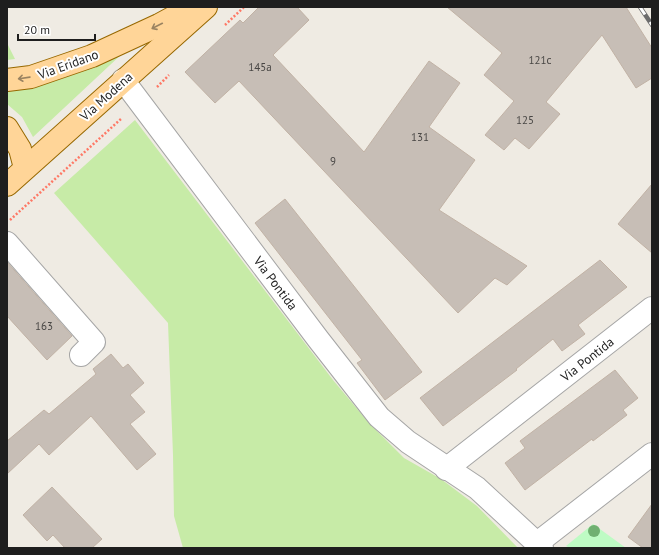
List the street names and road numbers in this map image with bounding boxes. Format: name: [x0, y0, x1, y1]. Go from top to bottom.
street label: Via Eridano: [35, 46, 101, 84]
street label: Via Modena: [76, 68, 136, 125]
street label: Via Pontida: [249, 252, 301, 314]
street label: Via Pontida: [556, 333, 617, 386]

